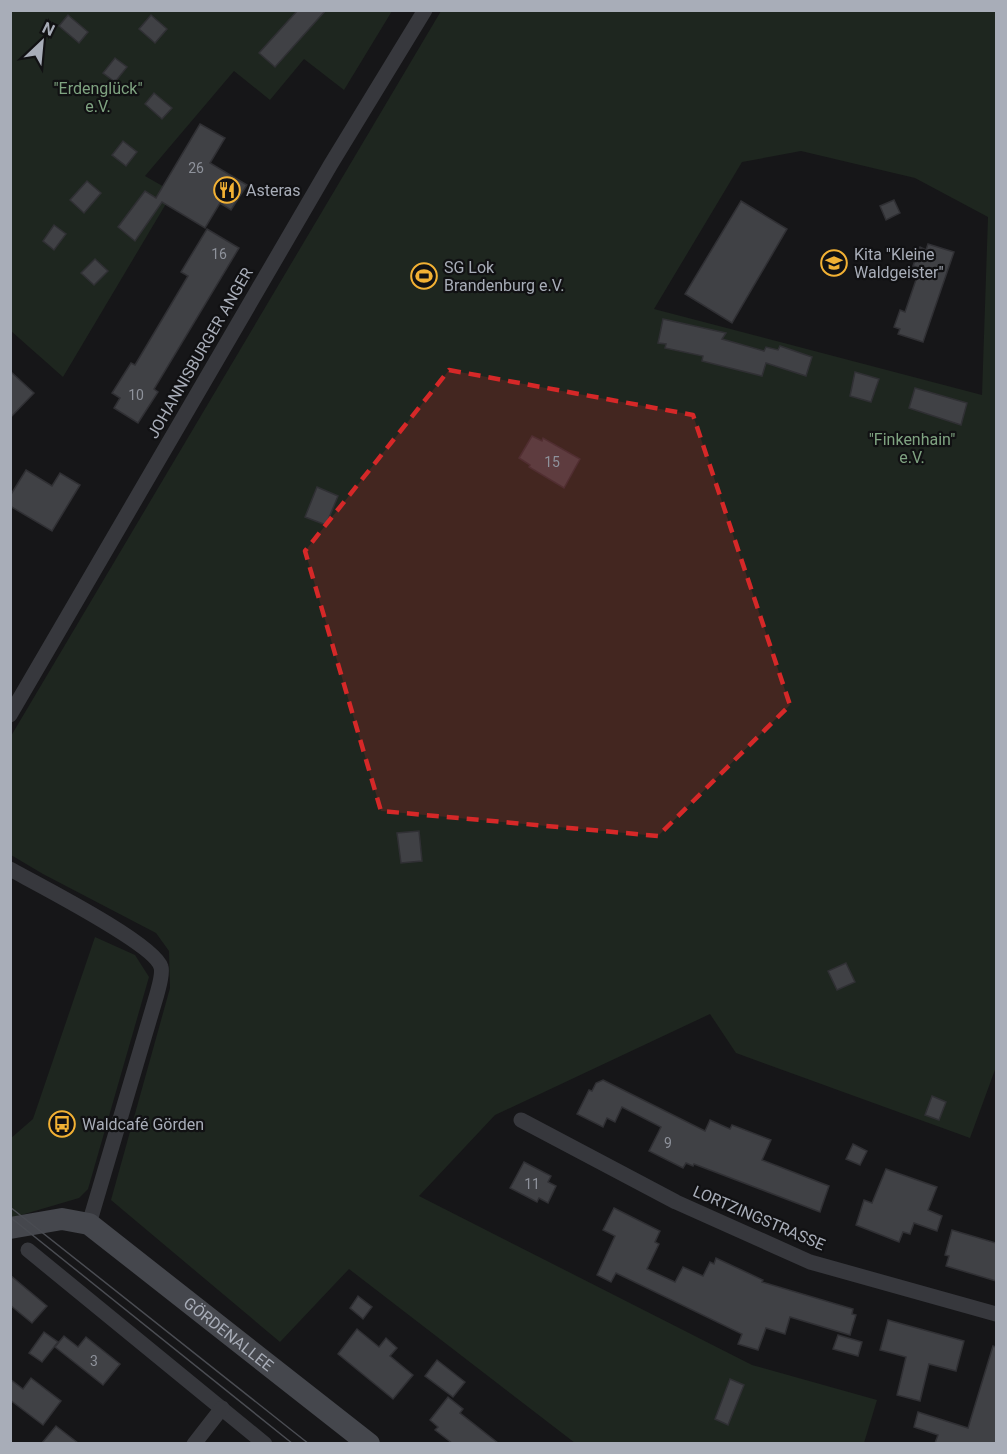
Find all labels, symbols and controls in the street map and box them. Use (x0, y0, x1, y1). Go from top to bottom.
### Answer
north arrow (12, 12, 72, 72)
text: N (39, 18, 58, 40)
park label: "Erdenglück" e.V. (53, 79, 143, 116)
house number: 26 (188, 160, 204, 176)
restaurant icon: Asteras (212, 175, 242, 205)
place label: Asteras (246, 181, 300, 200)
place label: Kita "Kleine Waldgeister" (854, 245, 944, 282)
house number: 16 (211, 246, 227, 262)
school or university icon: Kita "Kleine Waldgeister" (819, 248, 849, 278)
place label: SG Lok Brandenburg e.V. (444, 258, 564, 295)
sports icon: SG Lok Brandenburg e.V. (409, 261, 439, 291)
street label: JOHANNISBURGER ANGER (143, 264, 257, 442)
house number: 10 (128, 387, 144, 403)
park label: "Finkenhain" e.V. (869, 430, 955, 467)
house number: 15 (544, 454, 560, 470)
bus stop icon: Waldcafé Görden (47, 1109, 77, 1139)
place label: Waldcafé Görden (82, 1115, 204, 1134)
house number: 9 (664, 1135, 672, 1151)
house number: 11 (524, 1176, 540, 1192)
street label: LORTZINGSTRASSE (690, 1182, 828, 1254)
street label: GÖRDENALLEE (180, 1293, 277, 1375)
house number: 3 (90, 1353, 98, 1369)

